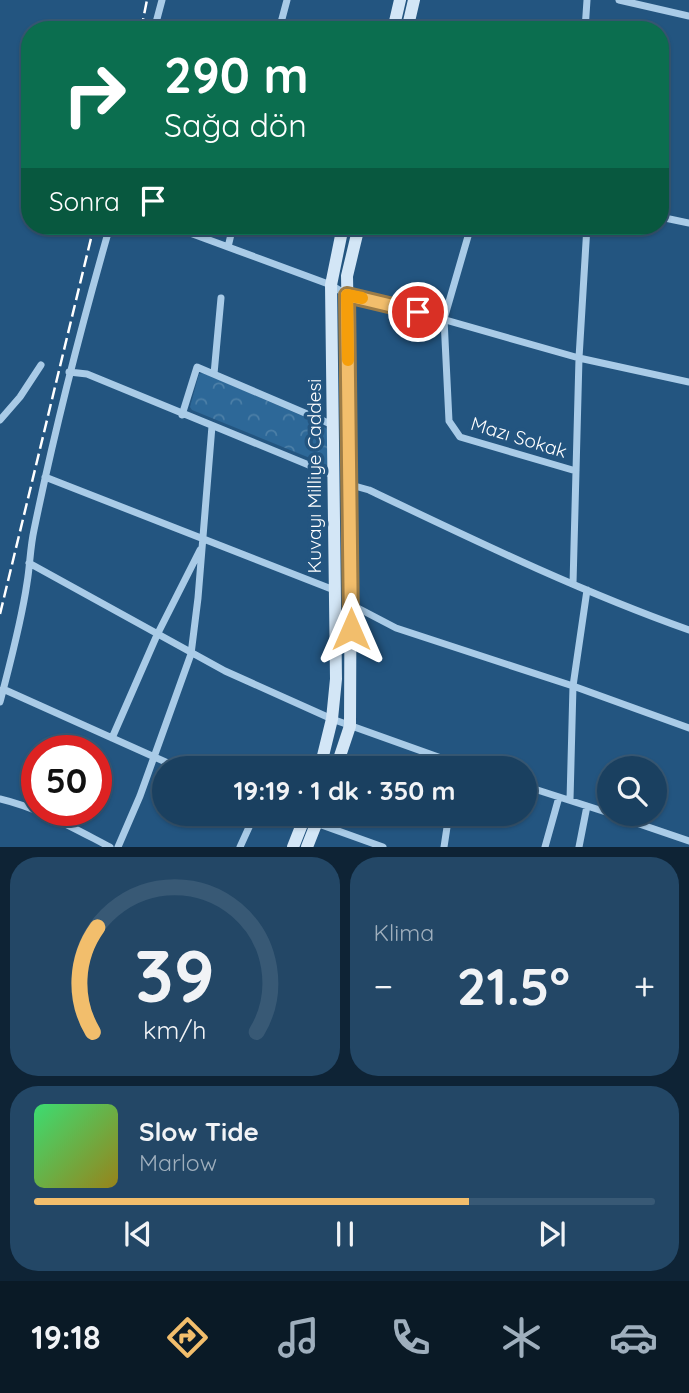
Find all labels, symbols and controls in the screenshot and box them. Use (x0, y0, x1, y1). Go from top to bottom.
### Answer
text: 290 m (164, 44, 309, 105)
icon: right (49, 49, 140, 140)
text: Sağa dön (164, 105, 307, 145)
icon: arrive (134, 182, 172, 220)
text: Sonra (49, 185, 120, 218)
pin (388, 282, 448, 342)
icon: arrive (399, 293, 437, 331)
street label: Kuvayı Milliye Caddesi (302, 379, 326, 573)
street label: Mazı Sokak (468, 411, 570, 463)
position arrow (314, 592, 388, 666)
speed limit sign: 50 (21, 735, 112, 826)
map controls (597, 756, 667, 826)
button: search (597, 756, 667, 826)
text: 19:19 · 1 dk · 350 m (233, 774, 456, 807)
text: Klima (374, 918, 434, 947)
text: 39 (135, 930, 215, 1021)
text: 21.5° (457, 953, 570, 1018)
text: − (374, 962, 393, 1010)
text: + (634, 962, 655, 1010)
text: km/h (143, 1014, 206, 1045)
text: Slow Tide (139, 1115, 259, 1148)
text: Marlow (139, 1148, 217, 1177)
icon: previous (119, 1215, 157, 1253)
icon: pause (326, 1215, 364, 1253)
icon: next (533, 1215, 571, 1253)
icon: directions (163, 1313, 212, 1362)
icon: music (274, 1313, 323, 1362)
icon: phone (386, 1313, 435, 1362)
icon: climate (497, 1313, 546, 1362)
icon: car (609, 1313, 658, 1362)
text: 19:18 (31, 1317, 101, 1357)

